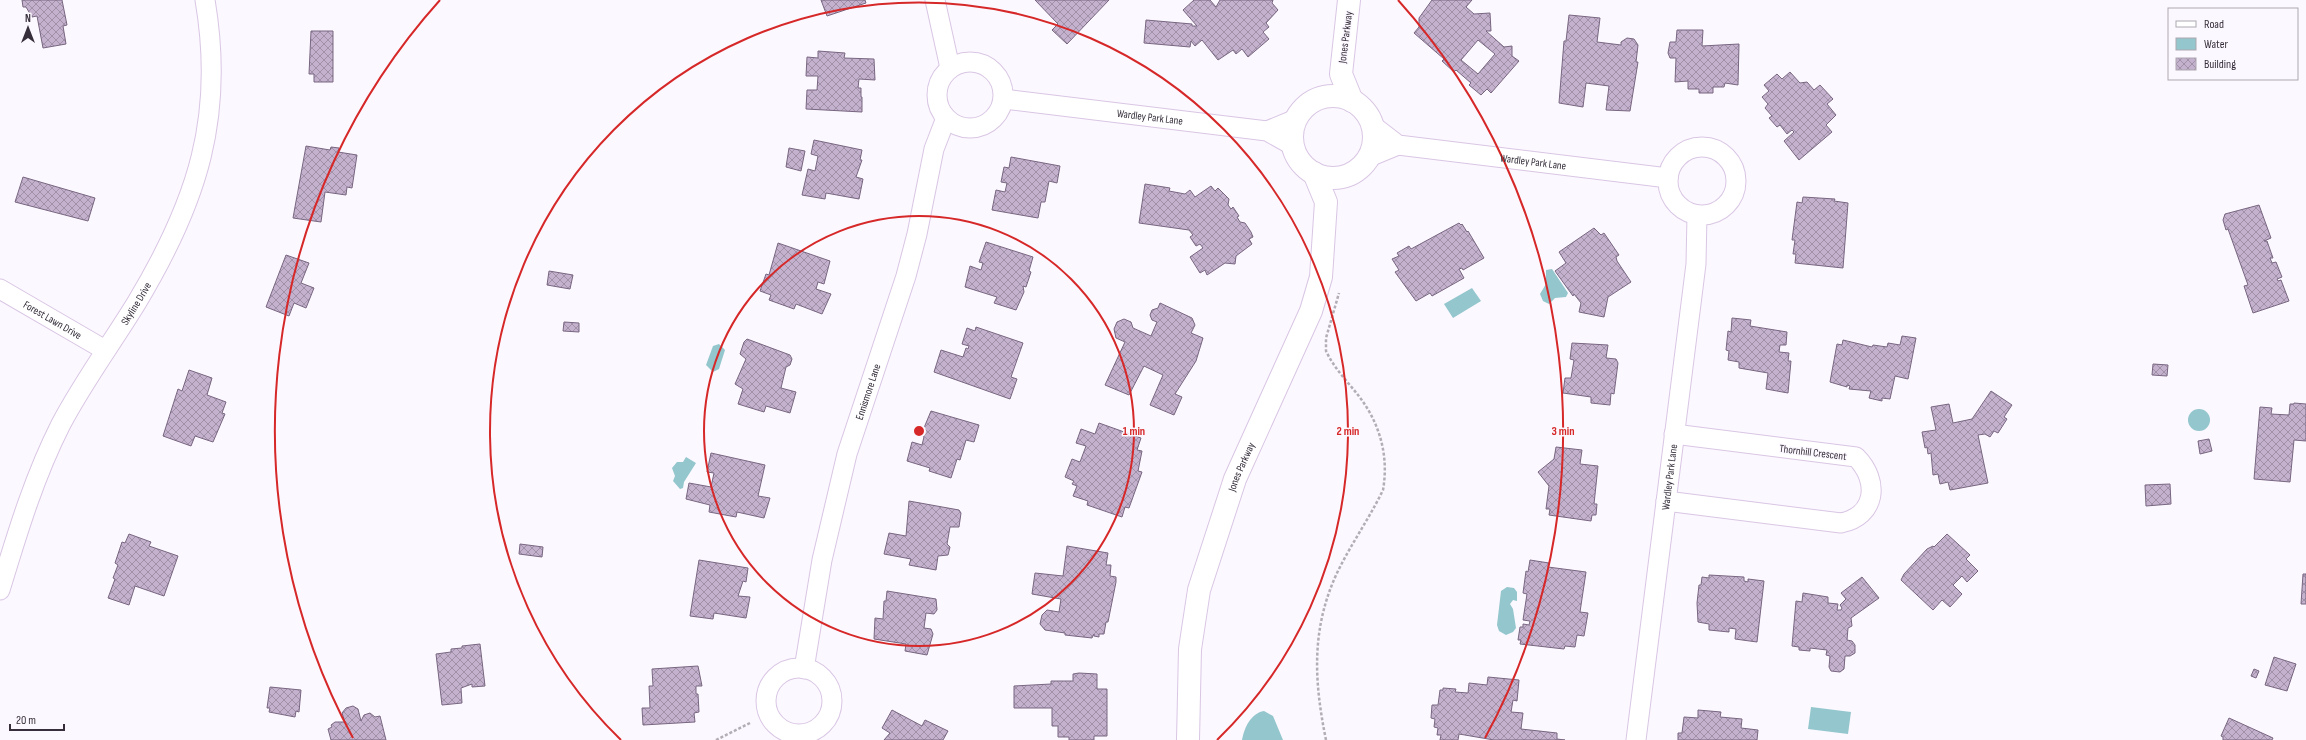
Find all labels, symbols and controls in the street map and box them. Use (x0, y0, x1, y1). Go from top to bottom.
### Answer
north arrow (8, 8, 48, 48)
legend (2168, 8, 2298, 80)
street label: Jones Parkway (1336, 10, 1355, 65)
text: N (25, 12, 31, 25)
text: Road (2204, 17, 2224, 32)
text: Water (2204, 37, 2228, 52)
text: Building (2204, 57, 2236, 72)
street label: Wardley Park Lane (1116, 107, 1184, 128)
street label: Wardley Park Lane (1499, 152, 1567, 173)
street label: Skyline Drive (118, 280, 154, 328)
street label: Forest Lawn Drive (21, 298, 84, 342)
street label: Ennismore Lane (853, 362, 883, 422)
centre of rings (912, 424, 926, 438)
text: 1 min (1123, 424, 1145, 439)
text: 2 min (1337, 424, 1359, 439)
text: 3 min (1552, 424, 1574, 439)
street label: Jones Parkway (1225, 440, 1258, 494)
street label: Thornhill Crescent (1779, 442, 1848, 463)
street label: Wardley Park Lane (1659, 443, 1680, 511)
scale bar (10, 706, 64, 732)
text: 20 m (16, 713, 36, 728)

